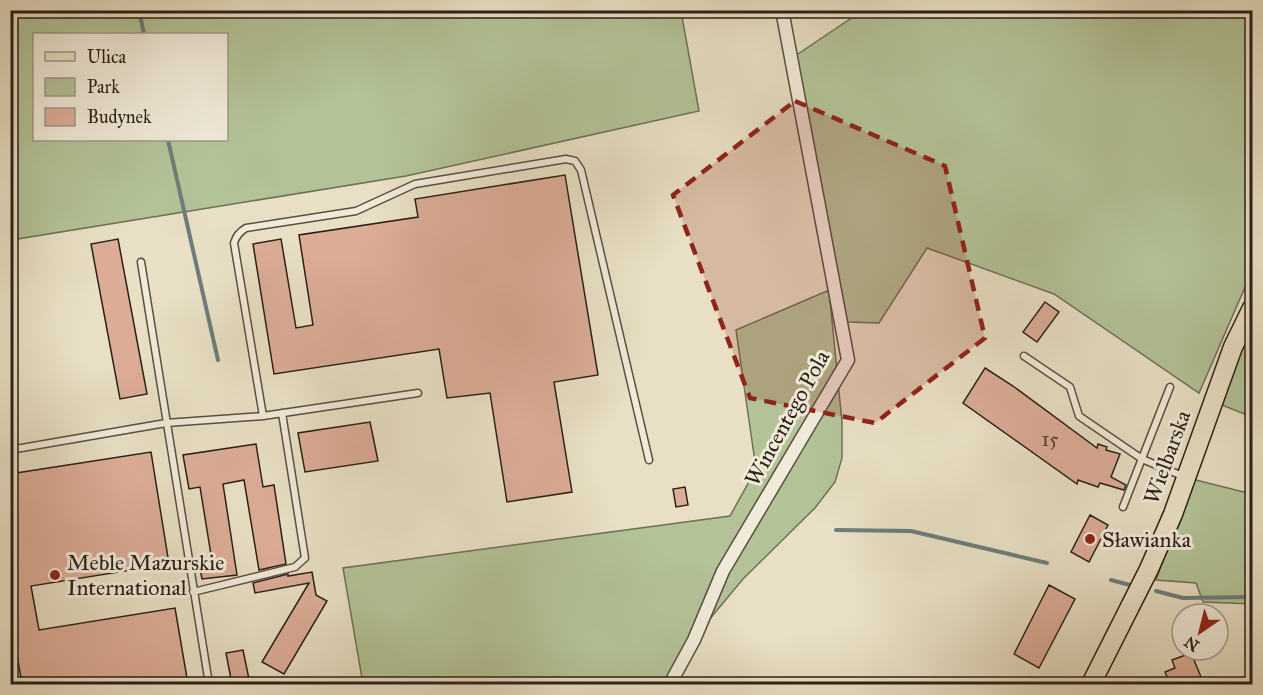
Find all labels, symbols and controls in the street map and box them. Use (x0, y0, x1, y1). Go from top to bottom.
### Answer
legend (33, 33, 228, 141)
text: Ulica (87, 46, 127, 68)
text: Park (87, 76, 120, 98)
text: Budynek (87, 106, 152, 128)
street label: Wincentego Pola (739, 345, 836, 490)
street label: Wielbarska (1138, 406, 1197, 507)
house number: 15 (1041, 427, 1059, 451)
place label: Sławianka (1102, 526, 1192, 553)
marker: Sławianka (1083, 532, 1097, 546)
place label: Meble Mazurskie International (67, 549, 224, 601)
marker: Meble Mazurskie International (48, 568, 62, 582)
north arrow (1170, 602, 1230, 662)
text: N (1180, 632, 1203, 656)

